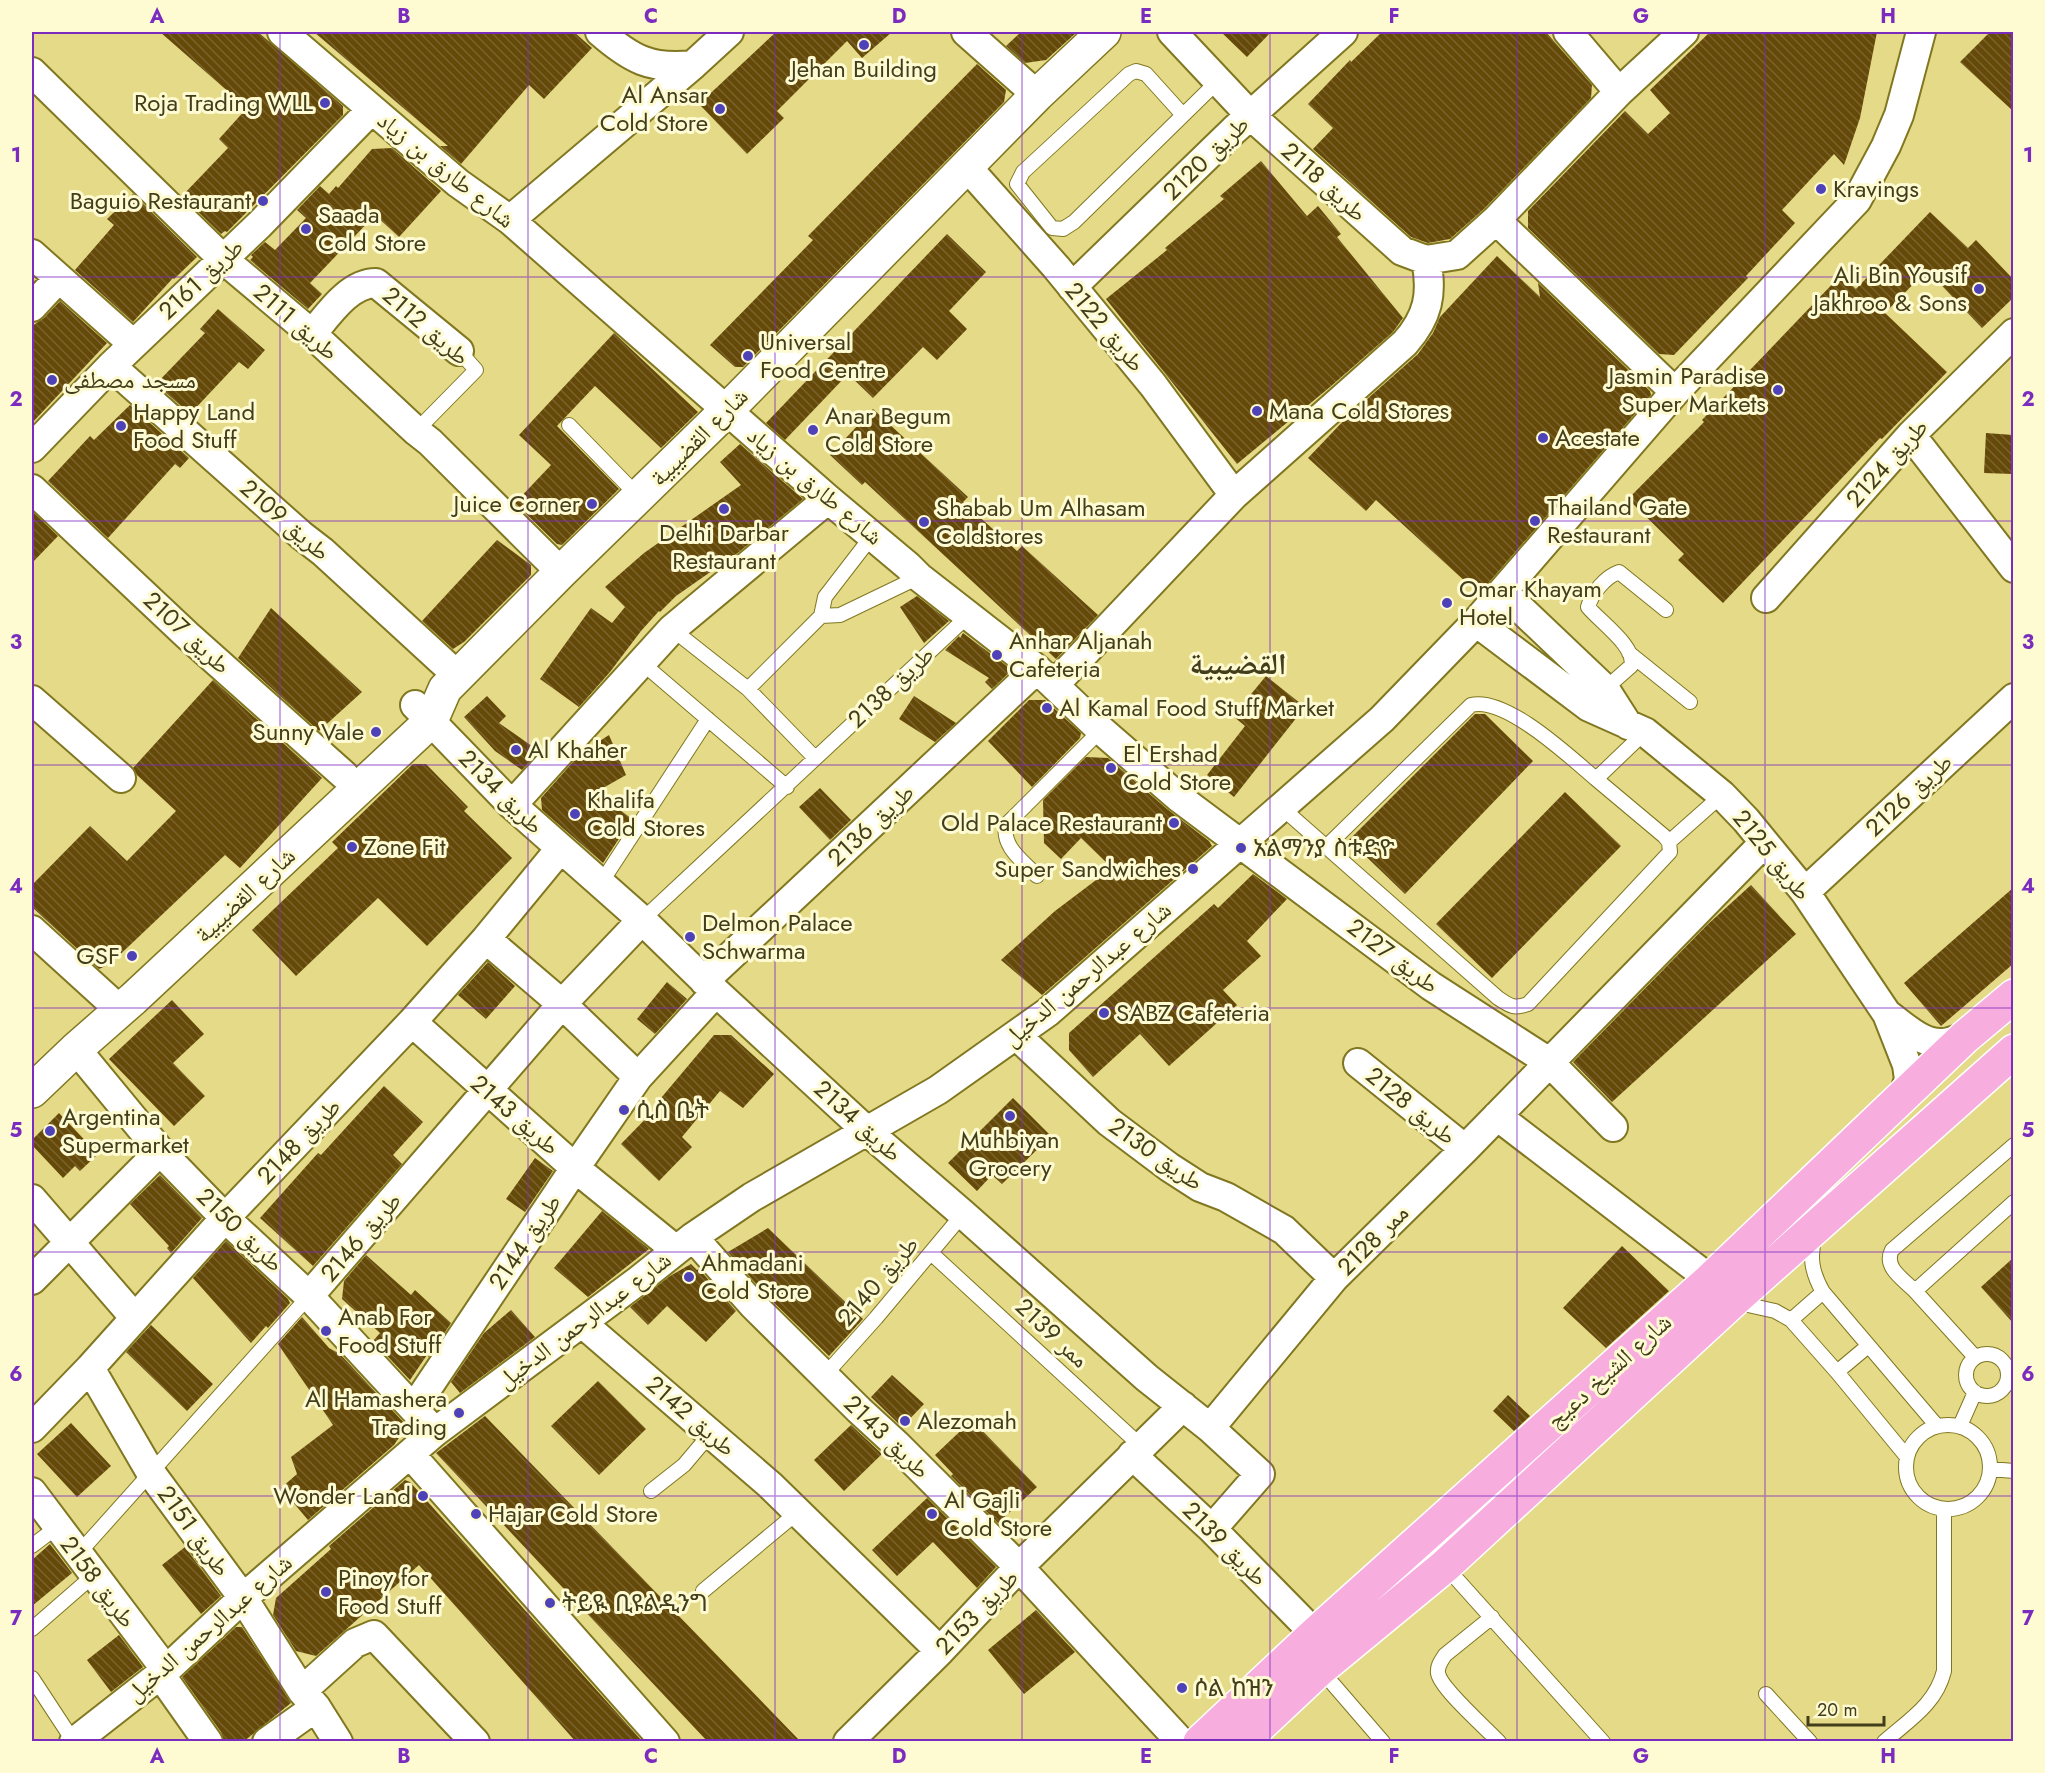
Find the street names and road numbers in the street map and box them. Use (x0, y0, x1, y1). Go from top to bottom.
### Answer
street label: شارع طارق بن زياد (370, 103, 523, 236)
street label: طريق 2120 (1154, 107, 1257, 208)
street label: طريق 2118 (1274, 134, 1375, 230)
street label: طريق 2161 (150, 230, 251, 327)
street label: طريق 2122 (1057, 274, 1154, 379)
street label: طريق 2111 (246, 275, 346, 368)
street label: طريق 2112 (375, 278, 478, 373)
street label: شارع القضيبية (641, 379, 756, 494)
street label: طريق 2124 (1837, 411, 1936, 515)
street label: شارع طارق بن زياد (740, 418, 891, 553)
street label: طريق 2109 (233, 471, 338, 569)
street label: طريق 2107 (136, 583, 239, 682)
street label: طريق 2138 (840, 637, 942, 736)
street label: طريق 2134 (451, 741, 552, 842)
street label: طريق 2126 (1857, 745, 1960, 844)
street label: طريق 2136 (819, 775, 922, 874)
street label: طريق 2125 (1725, 802, 1820, 908)
street label: شارع القضيبية (186, 839, 303, 951)
street label: شارع عبدالرحمن الدخيل (995, 893, 1179, 1055)
street label: طريق 2127 (1340, 909, 1447, 1002)
street label: طريق 2128 (1358, 1058, 1464, 1153)
street label: طريق 2143 (463, 1066, 568, 1163)
street label: طريق 2134 (807, 1072, 910, 1170)
street label: طريق 2148 (249, 1090, 349, 1192)
street label: طريق 2130 (1102, 1108, 1211, 1199)
street label: طريق 2150 (189, 1179, 292, 1280)
street label: طريق 2146 (312, 1184, 409, 1289)
street label: طريق 2144 (480, 1187, 570, 1297)
street label: ممر 2128 (1329, 1196, 1416, 1283)
street label: طريق 2140 (829, 1228, 927, 1333)
street label: شارع عبدالرحمن الدخيل (489, 1242, 678, 1397)
street label: ممر 2139 (1008, 1289, 1097, 1376)
street label: شارع الشيخ دعيج (1538, 1305, 1679, 1437)
street label: طريق 2142 (639, 1367, 744, 1464)
street label: طريق 2143 (836, 1387, 938, 1487)
street label: طريق 2151 (149, 1478, 239, 1584)
street label: طريق 2139 (1175, 1493, 1276, 1594)
street label: طريق 2158 (52, 1528, 145, 1635)
street label: شارع عبدالرحمن الدخيل (118, 1545, 300, 1710)
street label: طريق 2153 (927, 1561, 1027, 1662)

